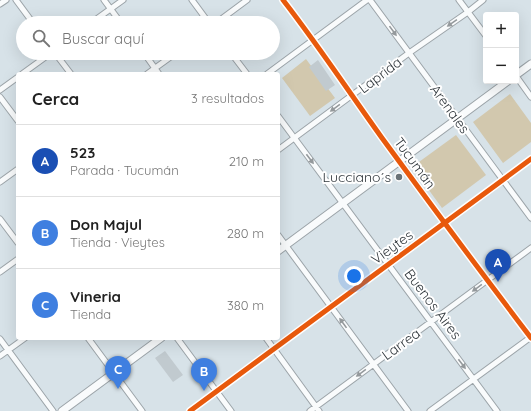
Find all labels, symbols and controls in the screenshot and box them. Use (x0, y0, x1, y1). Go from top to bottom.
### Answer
map controls (483, 12, 519, 84)
button: + (483, 12, 519, 48)
search box (16, 16, 280, 60)
one-way arrow (446, 19, 457, 27)
one-way arrow (389, 26, 397, 37)
icon: search (30, 27, 52, 49)
text: Buscar aquí (62, 29, 144, 48)
button: − (483, 48, 519, 84)
street label: Laprida (355, 53, 405, 97)
street label: Arenales (426, 81, 474, 137)
text: Cerca (32, 88, 79, 109)
text: 3 resultados (191, 90, 264, 106)
one-way arrow (330, 104, 341, 112)
street label: Tucumán (390, 134, 440, 192)
text: 523 (70, 143, 95, 162)
text: A (41, 153, 49, 169)
text: 210 m (229, 153, 264, 169)
one-way arrow (305, 153, 314, 164)
text: Parada · Tucumán (70, 162, 179, 178)
place label: Lucciano´s (323, 168, 391, 186)
marker: Lucciano´s (394, 172, 404, 182)
text: Don Majul (70, 215, 142, 234)
text: B (41, 225, 49, 241)
text: 280 m (227, 225, 264, 241)
street label: Vieytes (368, 226, 416, 268)
text: Tienda · Vieytes (70, 234, 165, 250)
pin: A (485, 249, 511, 282)
street label: Buenos Aires (401, 265, 465, 343)
your location (344, 266, 364, 286)
one-way arrow (472, 283, 482, 291)
text: Vineria (70, 287, 121, 306)
text: C (41, 297, 49, 313)
text: 380 m (227, 297, 264, 313)
text: Tienda (70, 306, 111, 322)
one-way arrow (339, 318, 347, 329)
street label: Larrea (378, 324, 424, 364)
pin: C (105, 356, 131, 389)
pin: B (191, 358, 217, 391)
one-way arrow (458, 359, 467, 370)
one-way arrow (356, 369, 367, 377)

